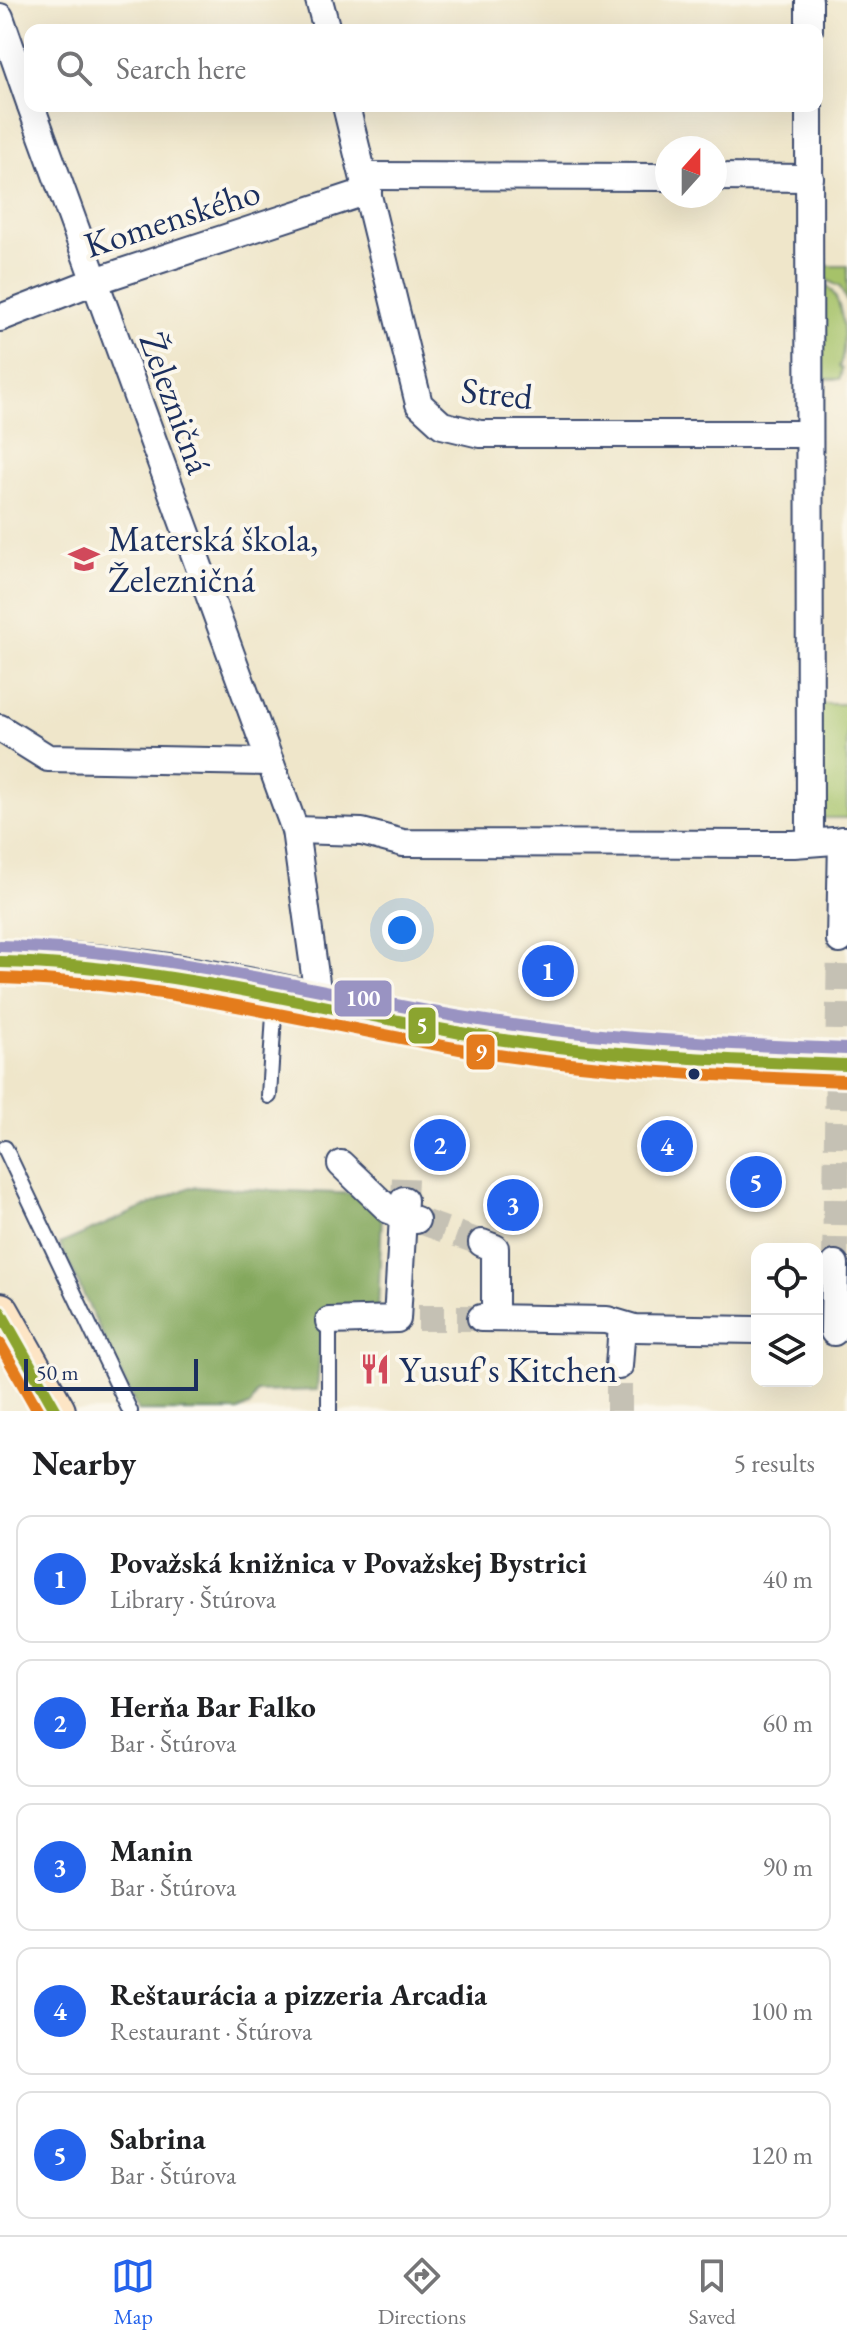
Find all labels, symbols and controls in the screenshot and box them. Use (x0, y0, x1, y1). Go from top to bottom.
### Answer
search box (24, 24, 823, 112)
icon: search (52, 46, 96, 90)
text: Search here (116, 49, 246, 88)
north arrow (655, 136, 727, 208)
street label: Komenského (78, 167, 266, 269)
street label: Železničná (129, 326, 223, 481)
street label: Stred (459, 366, 536, 420)
place label: Materská škola, Železničná (108, 515, 319, 603)
school or university icon: Materská škola, Železničná (67, 542, 101, 576)
your location (382, 910, 422, 950)
pin: 1 (522, 941, 574, 1001)
line badge: 100 (333, 979, 393, 1018)
text: 100 (346, 984, 381, 1013)
line badge: 5 (407, 1006, 437, 1045)
text: 5 (416, 1011, 428, 1040)
line badge: 9 (465, 1033, 496, 1071)
text: 9 (475, 1038, 487, 1067)
unlabelled marker (686, 1066, 702, 1082)
pin: 2 (414, 1115, 466, 1175)
pin: 4 (641, 1116, 693, 1176)
pin: 5 (730, 1152, 782, 1212)
pin: 3 (487, 1175, 539, 1235)
map controls (751, 1243, 823, 1387)
button: locate (751, 1243, 823, 1315)
button: layers (751, 1315, 823, 1387)
place label: Yusuf's Kitchen (399, 1346, 618, 1393)
restaurant icon: Yusuf's Kitchen (358, 1352, 392, 1386)
scale bar (24, 1355, 198, 1391)
text: 50 m (36, 1358, 79, 1387)
text: Nearby (32, 1441, 136, 1485)
text: 5 results (734, 1446, 815, 1480)
text: Považská knižnica v Považskej Bystrici (110, 1543, 587, 1582)
text: 1 (53, 1562, 67, 1596)
text: 40 m (763, 1562, 813, 1596)
text: Library · Štúrova (110, 1582, 276, 1616)
text: Herňa Bar Falko (110, 1687, 316, 1726)
text: 2 (53, 1706, 67, 1740)
text: 60 m (763, 1706, 813, 1740)
text: Bar · Štúrova (110, 1726, 236, 1760)
text: Manin (110, 1831, 193, 1870)
text: 3 (53, 1850, 67, 1884)
text: 90 m (763, 1850, 813, 1884)
text: Bar · Štúrova (110, 1870, 236, 1904)
text: Reštaurácia a pizzeria Arcadia (110, 1975, 487, 2014)
text: 4 (53, 1994, 67, 2028)
text: 100 m (750, 1994, 813, 2028)
text: Restaurant · Štúrova (110, 2014, 312, 2048)
text: Sabrina (110, 2119, 206, 2158)
text: 5 (53, 2138, 67, 2172)
text: 120 m (750, 2138, 813, 2172)
text: Bar · Štúrova (110, 2158, 236, 2192)
tab: Map (111, 2254, 155, 2331)
tab: Directions (378, 2254, 466, 2331)
tab: Saved (689, 2254, 736, 2331)

